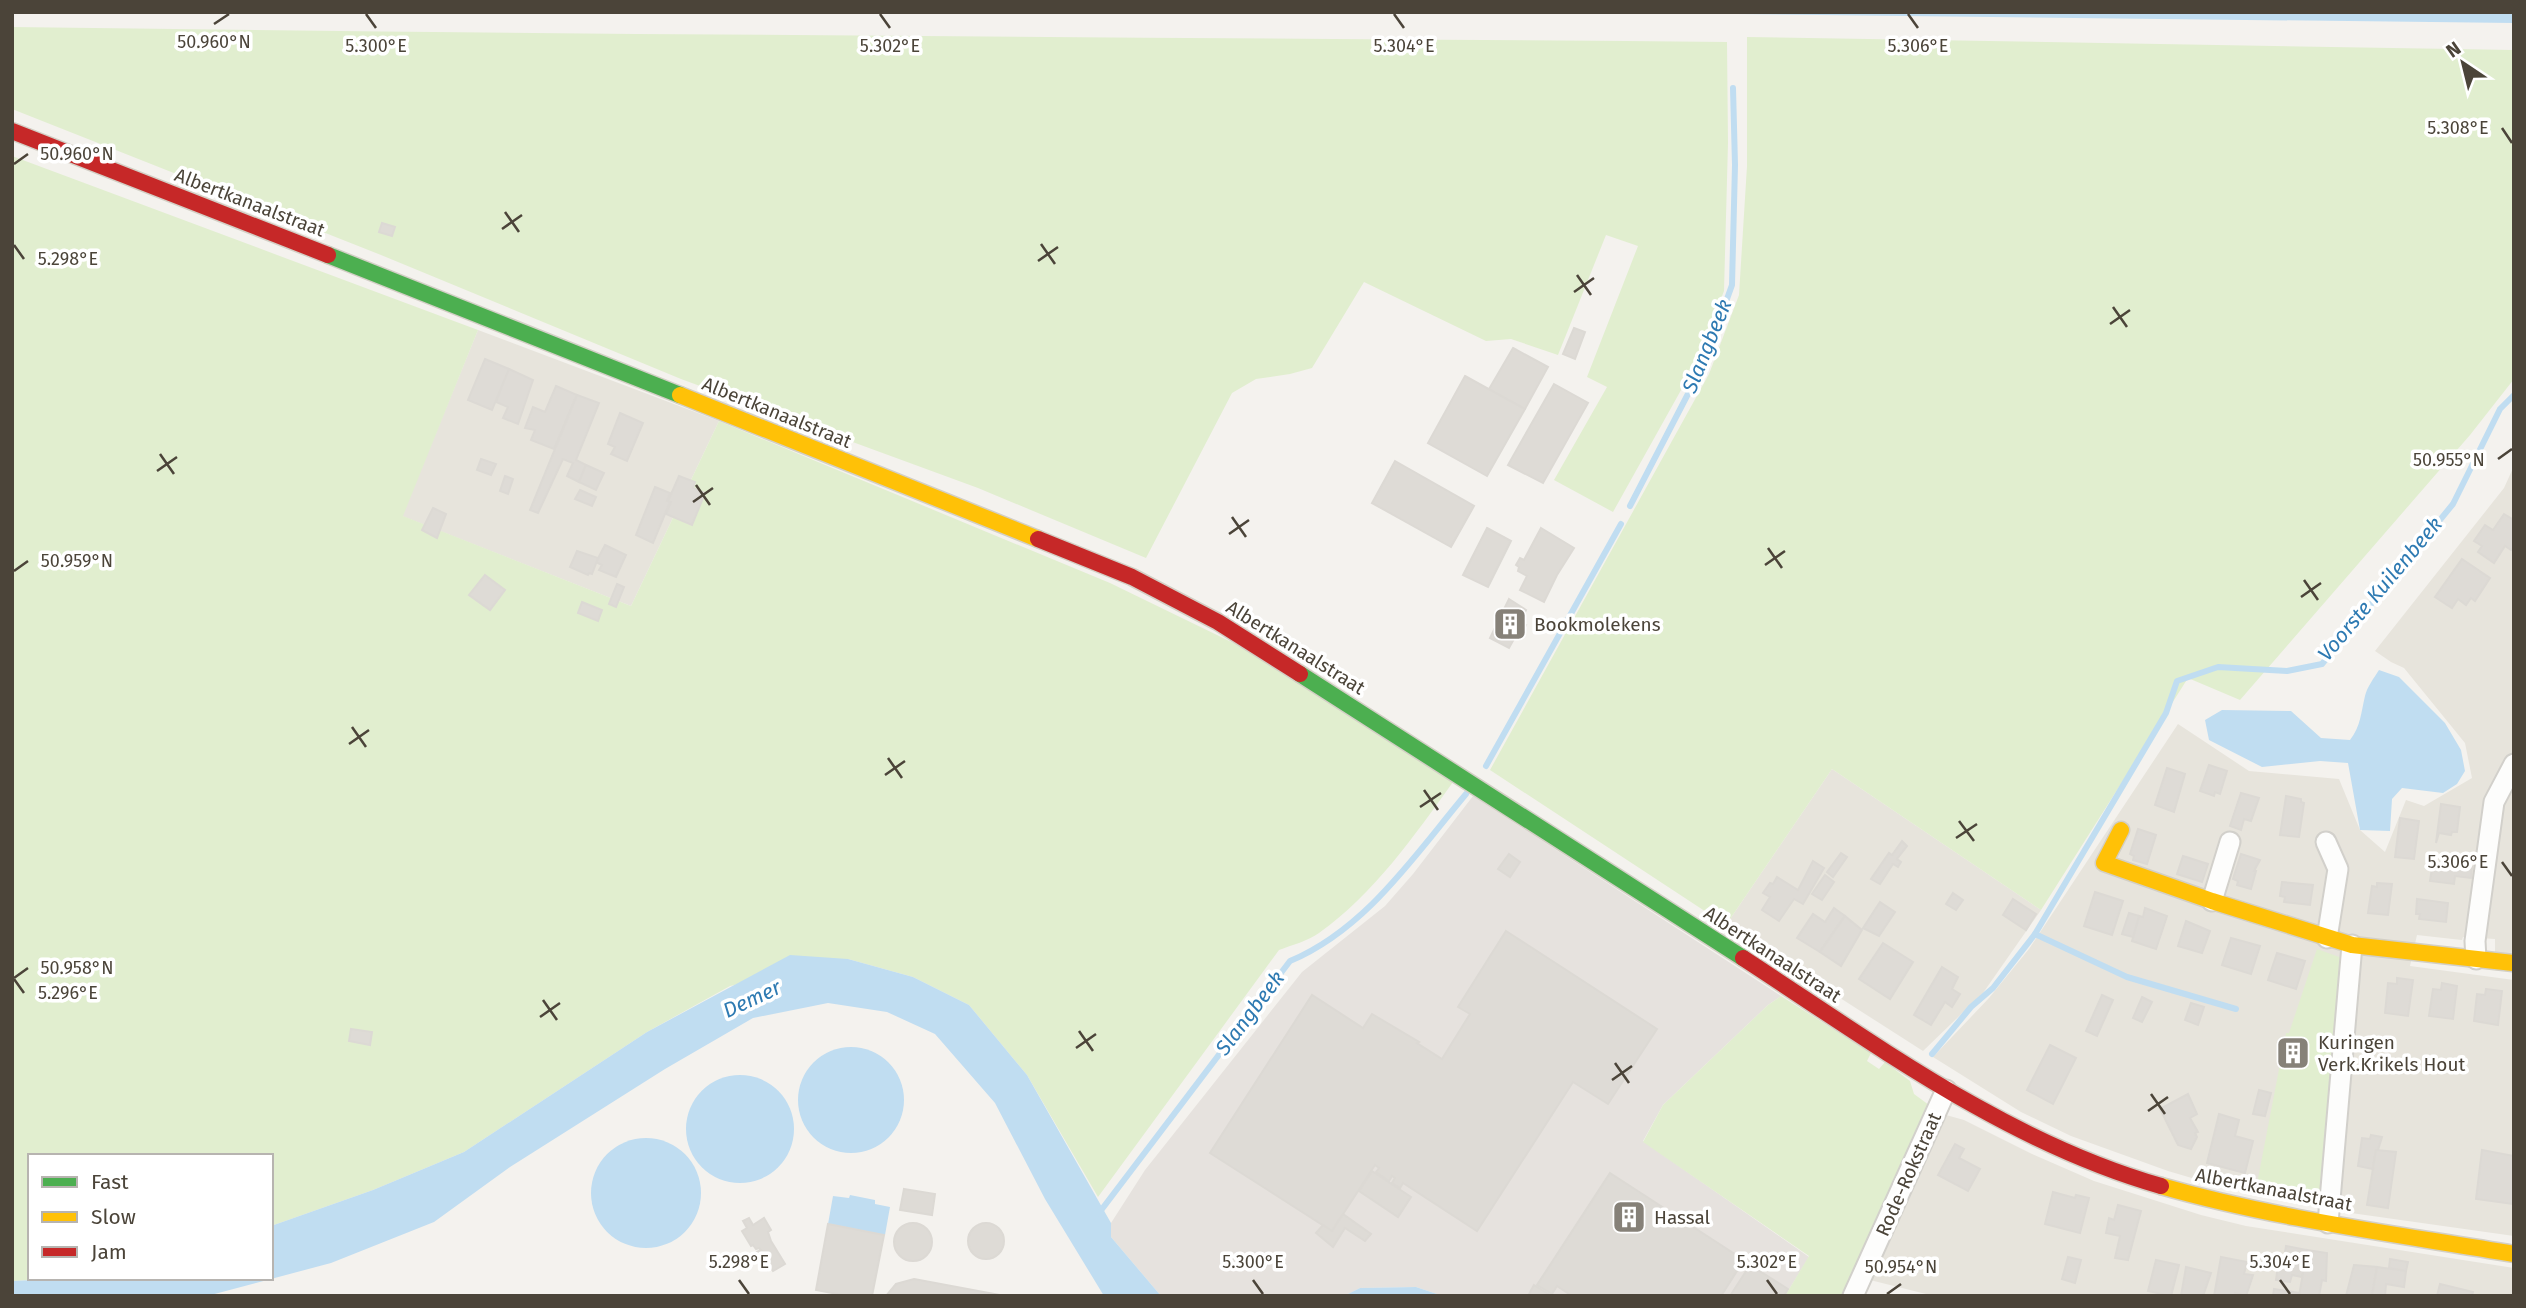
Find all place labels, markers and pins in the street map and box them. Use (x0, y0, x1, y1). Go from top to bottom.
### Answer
building icon: Bookmolekens (1491, 605, 1529, 643)
place label: Bookmolekens (1534, 613, 1661, 636)
place label: Kuringen Verk.Krikels Hout (2318, 1031, 2465, 1076)
building icon: Kuringen Verk.Krikels Hout (2274, 1034, 2312, 1072)
building icon: Hassal (1610, 1198, 1648, 1236)
place label: Hassal (1654, 1206, 1711, 1229)

